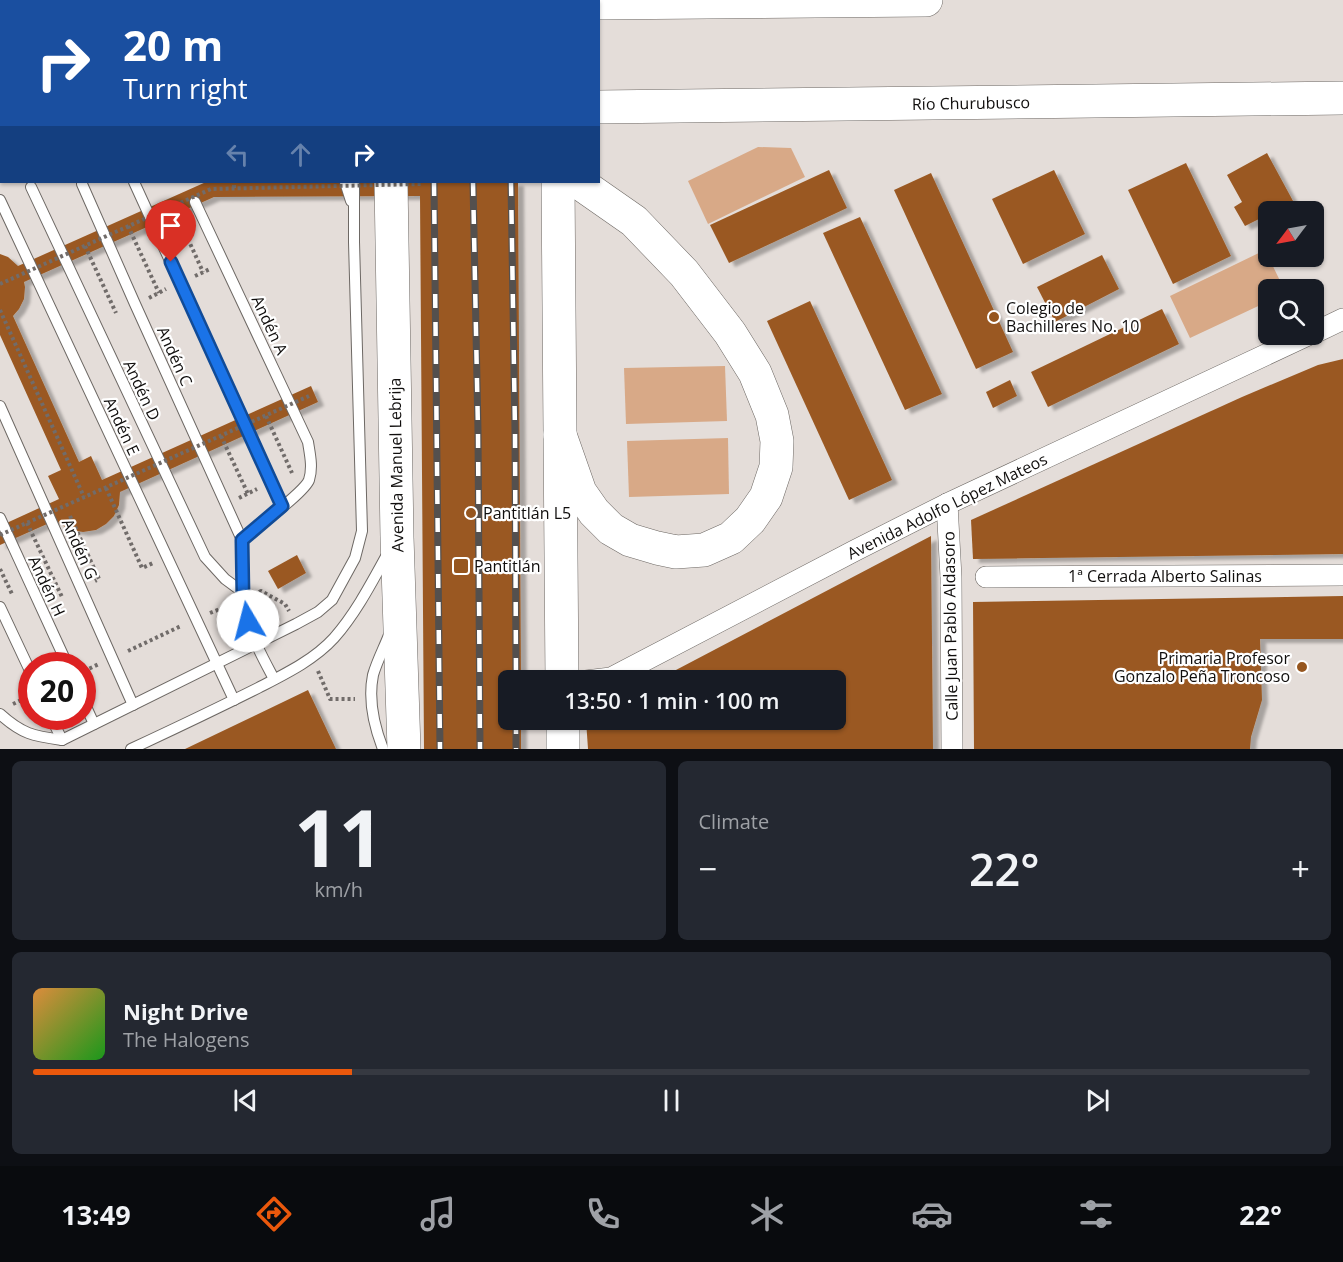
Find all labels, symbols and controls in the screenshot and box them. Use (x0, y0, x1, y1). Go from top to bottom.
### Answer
text: 20 m (123, 16, 223, 73)
icon: right (24, 24, 102, 102)
text: Turn right (123, 70, 248, 107)
street label: Río Churubusco (912, 91, 1030, 115)
icon: left (221, 138, 254, 171)
icon: ahead (284, 138, 317, 171)
icon: right (347, 138, 380, 171)
pin (145, 200, 196, 262)
north arrow (1258, 201, 1324, 267)
map controls (1258, 201, 1324, 345)
icon: arrive (154, 209, 187, 242)
button: search (1258, 279, 1324, 345)
street label: Andén A (247, 292, 294, 359)
place label: Colegio de Bachilleres No. 10 (1006, 297, 1139, 337)
marker: Colegio de Bachilleres No. 10 (987, 310, 1001, 324)
street label: Andén C (152, 323, 198, 389)
street label: Andén D (118, 356, 166, 424)
street label: Avenida Manuel Lebrija (383, 378, 409, 552)
street label: Andén E (99, 393, 145, 459)
street label: Avenida Adolfo López Mateos (843, 448, 1051, 564)
place label: Pantitlán L5 (483, 502, 571, 524)
marker: Pantitlán L5 (464, 506, 478, 520)
street label: Andén G (57, 515, 103, 583)
street label: Calle Juan Pablo Aldasoro (937, 531, 963, 721)
street label: Andén H (23, 552, 71, 620)
place label: Pantitlán (474, 555, 541, 577)
marker: Pantitlán (452, 557, 470, 575)
street label: 1ª Cerrada Alberto Salinas (1068, 565, 1262, 587)
position arrow (216, 589, 280, 653)
place label: Primaria Profesor Gonzalo Peña Troncoso (1114, 647, 1290, 687)
speed limit sign: 20 (18, 652, 96, 730)
marker: Primaria Profesor Gonzalo Peña Troncoso (1295, 660, 1309, 674)
text: 13:50 · 1 min · 100 m (564, 685, 780, 715)
text: 11 (294, 784, 383, 890)
text: Climate (699, 808, 769, 835)
text: 22° (969, 838, 1040, 899)
text: − (699, 846, 717, 891)
text: + (1291, 846, 1310, 891)
text: km/h (314, 876, 363, 903)
text: Night Drive (123, 996, 248, 1026)
text: The Halogens (123, 1026, 250, 1053)
icon: previous (229, 1084, 262, 1117)
icon: pause (655, 1084, 688, 1117)
icon: next (1081, 1084, 1114, 1117)
icon: directions (253, 1193, 295, 1235)
icon: music (417, 1193, 459, 1235)
icon: phone (582, 1193, 624, 1235)
icon: climate (746, 1193, 788, 1235)
icon: car (911, 1193, 953, 1235)
icon: filters (1075, 1193, 1117, 1235)
text: 13:49 (61, 1196, 131, 1233)
text: 22° (1239, 1196, 1282, 1233)

